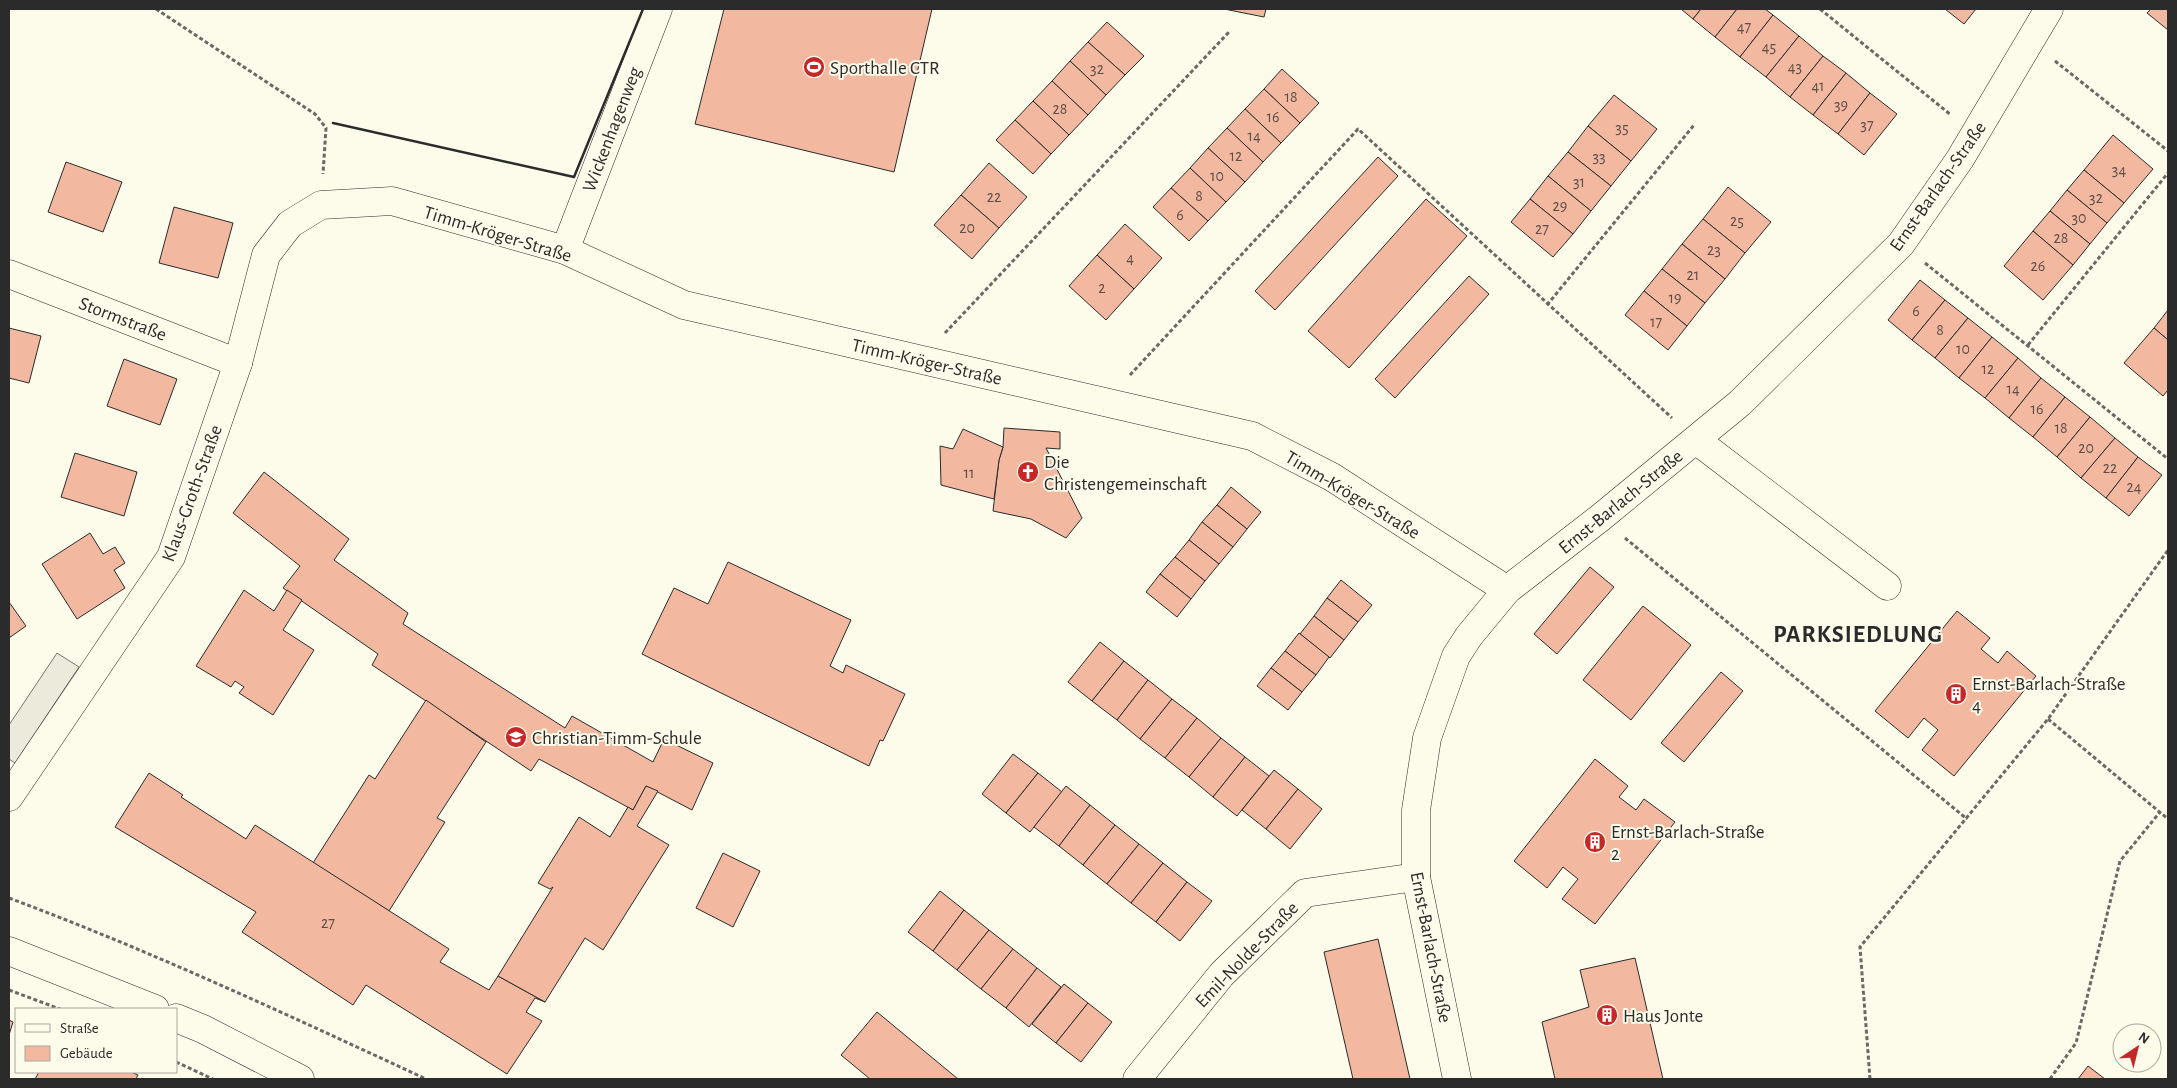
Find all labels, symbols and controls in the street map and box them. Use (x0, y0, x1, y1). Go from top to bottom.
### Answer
house number: 47 (1737, 19, 1752, 35)
house number: 45 (1762, 39, 1776, 55)
sports icon: Sporthalle CTR (802, 55, 826, 79)
place label: Sporthalle CTR (830, 59, 940, 78)
house number: 43 (1788, 59, 1802, 75)
house number: 32 (1090, 61, 1104, 77)
street label: Wickenhagenweg (580, 64, 645, 195)
house number: 41 (1811, 78, 1825, 94)
house number: 18 (1284, 89, 1298, 105)
house number: 39 (1834, 97, 1848, 113)
house number: 28 (1053, 101, 1067, 117)
house number: 16 (1266, 109, 1280, 125)
house number: 37 (1860, 117, 1874, 133)
street label: Ernst-Barlach-Straße (1886, 119, 1990, 255)
house number: 35 (1615, 120, 1629, 136)
house number: 14 (1247, 128, 1261, 144)
house number: 12 (1230, 148, 1242, 164)
house number: 33 (1592, 149, 1606, 165)
house number: 34 (2112, 162, 2126, 178)
house number: 10 (1210, 168, 1224, 184)
house number: 31 (1573, 174, 1585, 190)
house number: 8 (1195, 188, 1203, 204)
house number: 22 (987, 189, 1001, 205)
house number: 32 (2089, 190, 2103, 206)
house number: 29 (1553, 198, 1567, 214)
street label: Timm-Kröger-Straße (421, 203, 574, 266)
house number: 6 (1176, 207, 1184, 223)
house number: 30 (2071, 210, 2087, 226)
house number: 25 (1730, 213, 1744, 229)
house number: 20 (959, 220, 975, 236)
house number: 27 (1535, 221, 1549, 237)
house number: 28 (2054, 230, 2068, 246)
house number: 23 (1707, 242, 1721, 258)
house number: 4 (1126, 250, 1134, 266)
house number: 26 (2031, 258, 2045, 274)
house number: 21 (1687, 267, 1699, 283)
house number: 2 (1098, 280, 1106, 296)
house number: 19 (1668, 290, 1682, 306)
street label: Stormstraße (76, 294, 169, 345)
house number: 6 (1912, 303, 1920, 319)
house number: 17 (1650, 314, 1662, 330)
house number: 8 (1936, 322, 1944, 338)
street label: Timm-Kröger-Straße (850, 336, 1004, 389)
house number: 10 (1956, 341, 1970, 357)
house number: 12 (1982, 361, 1994, 377)
house number: 14 (2006, 381, 2020, 397)
house number: 16 (2030, 401, 2044, 417)
house number: 18 (2054, 420, 2068, 436)
street label: Klaus-Groth-Straße (159, 423, 226, 564)
house number: 20 (2078, 440, 2094, 456)
street label: Ernst-Barlach-Straße (1555, 446, 1687, 558)
street label: Timm-Kröger-Straße (1282, 448, 1423, 543)
place label: Die Christengemeinschaft (1044, 453, 1207, 494)
church icon: Die Christengemeinschaft (1016, 460, 1040, 484)
house number: 22 (2103, 460, 2117, 476)
house number: 11 (963, 465, 975, 481)
house number: 24 (2127, 479, 2142, 495)
district label: PARKSIEDLUNG (1773, 623, 1943, 647)
place label: Ernst-Barlach-Straße 4 (1972, 675, 2125, 716)
building icon: Ernst-Barlach-Straße 4 (1944, 682, 1968, 706)
school or university icon: Christian-Timm-Schule (504, 725, 528, 749)
place label: Christian-Timm-Schule (532, 729, 702, 748)
place label: Ernst-Barlach-Straße 2 (1611, 823, 1764, 864)
building icon: Ernst-Barlach-Straße 2 (1583, 830, 1607, 854)
street label: Ernst-Barlach-Straße (1407, 870, 1454, 1024)
street label: Emil-Nolde-Straße (1192, 899, 1302, 1012)
house number: 27 (321, 915, 335, 931)
building icon: Haus Jonte (1595, 1003, 1619, 1027)
place label: Haus Jonte (1623, 1007, 1703, 1026)
legend (15, 1008, 178, 1073)
text: Straße (60, 1021, 99, 1036)
north arrow (2112, 1023, 2162, 1073)
text: N (2136, 1030, 2152, 1047)
text: Gebäude (60, 1046, 113, 1061)

